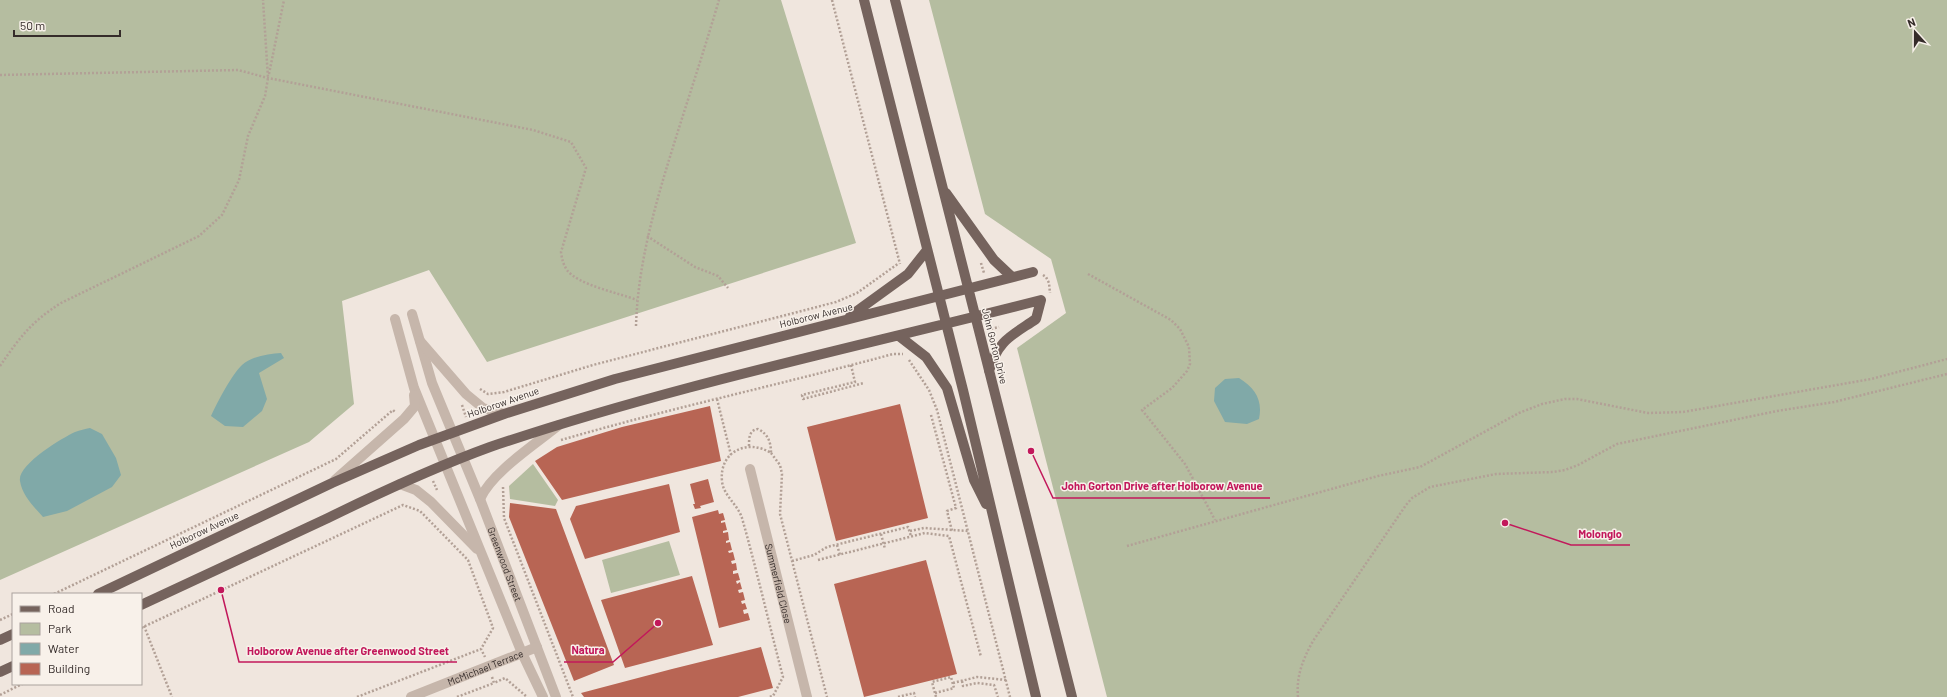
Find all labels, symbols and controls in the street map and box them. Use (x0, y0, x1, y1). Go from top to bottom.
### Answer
scale bar (14, 12, 120, 38)
north arrow (1895, 12, 1935, 52)
text: N (1905, 15, 1917, 30)
text: 50 m (20, 18, 45, 32)
street label: Holborow Avenue (778, 300, 854, 330)
street label: John Gorton Drive (980, 307, 1010, 385)
street label: Holborow Avenue (466, 384, 540, 420)
callout: John Gorton Drive after Holborow Avenue (1053, 475, 1270, 498)
text: John Gorton Drive after Holborow Avenue (1061, 479, 1263, 492)
street label: Holborow Avenue (167, 509, 241, 551)
callout: Molonglo (1571, 522, 1630, 545)
street label: Greenwood Street (485, 525, 525, 603)
text: Molonglo (1578, 527, 1622, 540)
street label: Summerfield Close (763, 542, 794, 625)
legend (12, 593, 142, 685)
text: Road (48, 601, 75, 615)
text: Park (48, 621, 72, 635)
callout: Holborow Avenue after Greenwood Street (239, 639, 457, 662)
callout: Natura (564, 639, 613, 662)
text: Water (48, 641, 80, 655)
text: Natura (571, 643, 605, 656)
text: Holborow Avenue after Greenwood Street (247, 644, 449, 657)
street label: McMichael Terrace (446, 647, 525, 688)
text: Building (48, 661, 90, 675)

